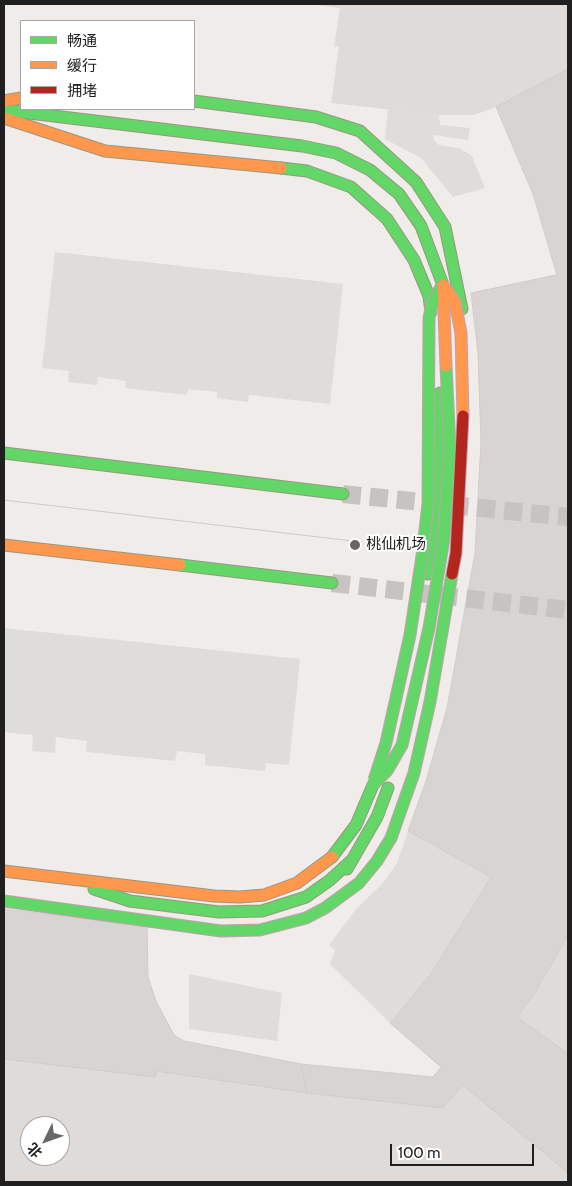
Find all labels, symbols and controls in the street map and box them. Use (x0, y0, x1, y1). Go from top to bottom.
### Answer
legend (20, 20, 195, 110)
text: 畅通 (67, 32, 97, 50)
text: 缓行 (67, 57, 97, 75)
text: 拥堵 (67, 82, 97, 100)
place label: 桃仙机场 (366, 536, 426, 554)
marker: 桃仙机场 (348, 538, 362, 552)
north arrow (20, 1116, 70, 1166)
scale bar (392, 1134, 536, 1166)
text: 北 (23, 1139, 46, 1162)
text: 100 m (398, 1144, 440, 1162)

